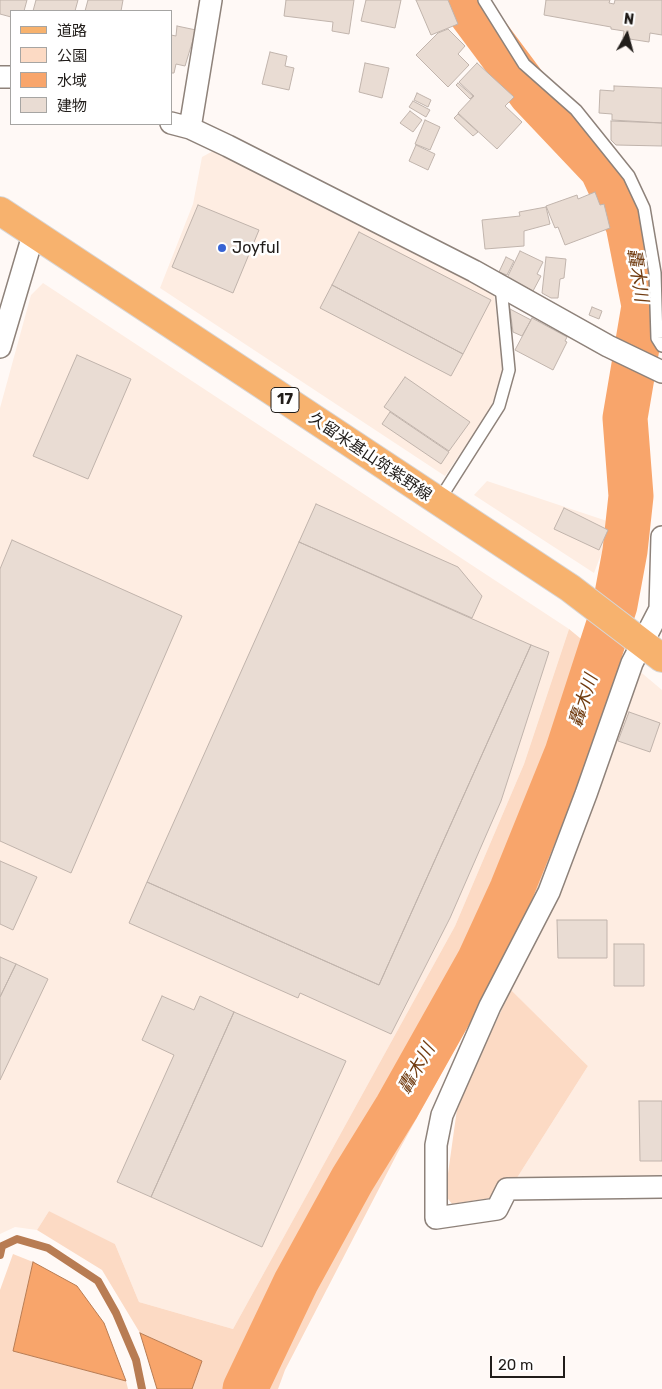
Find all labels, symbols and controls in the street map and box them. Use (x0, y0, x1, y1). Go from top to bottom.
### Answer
legend (10, 10, 172, 125)
north arrow (602, 10, 652, 60)
text: N (623, 11, 635, 29)
text: 道路 (57, 22, 87, 40)
text: 公園 (57, 47, 87, 65)
text: 水域 (57, 72, 87, 90)
text: 建物 (57, 97, 87, 115)
place label: Joyful (232, 238, 280, 258)
marker: Joyful (216, 242, 228, 254)
water label: 轟木川 (622, 247, 652, 303)
road number: 17 (271, 388, 299, 412)
street label: 久留米基山筑紫野線 (305, 409, 435, 505)
water label: 轟木川 (565, 672, 603, 730)
water label: 轟木川 (394, 1040, 440, 1098)
scale bar (492, 1346, 567, 1378)
text: 20 m (498, 1356, 533, 1374)

